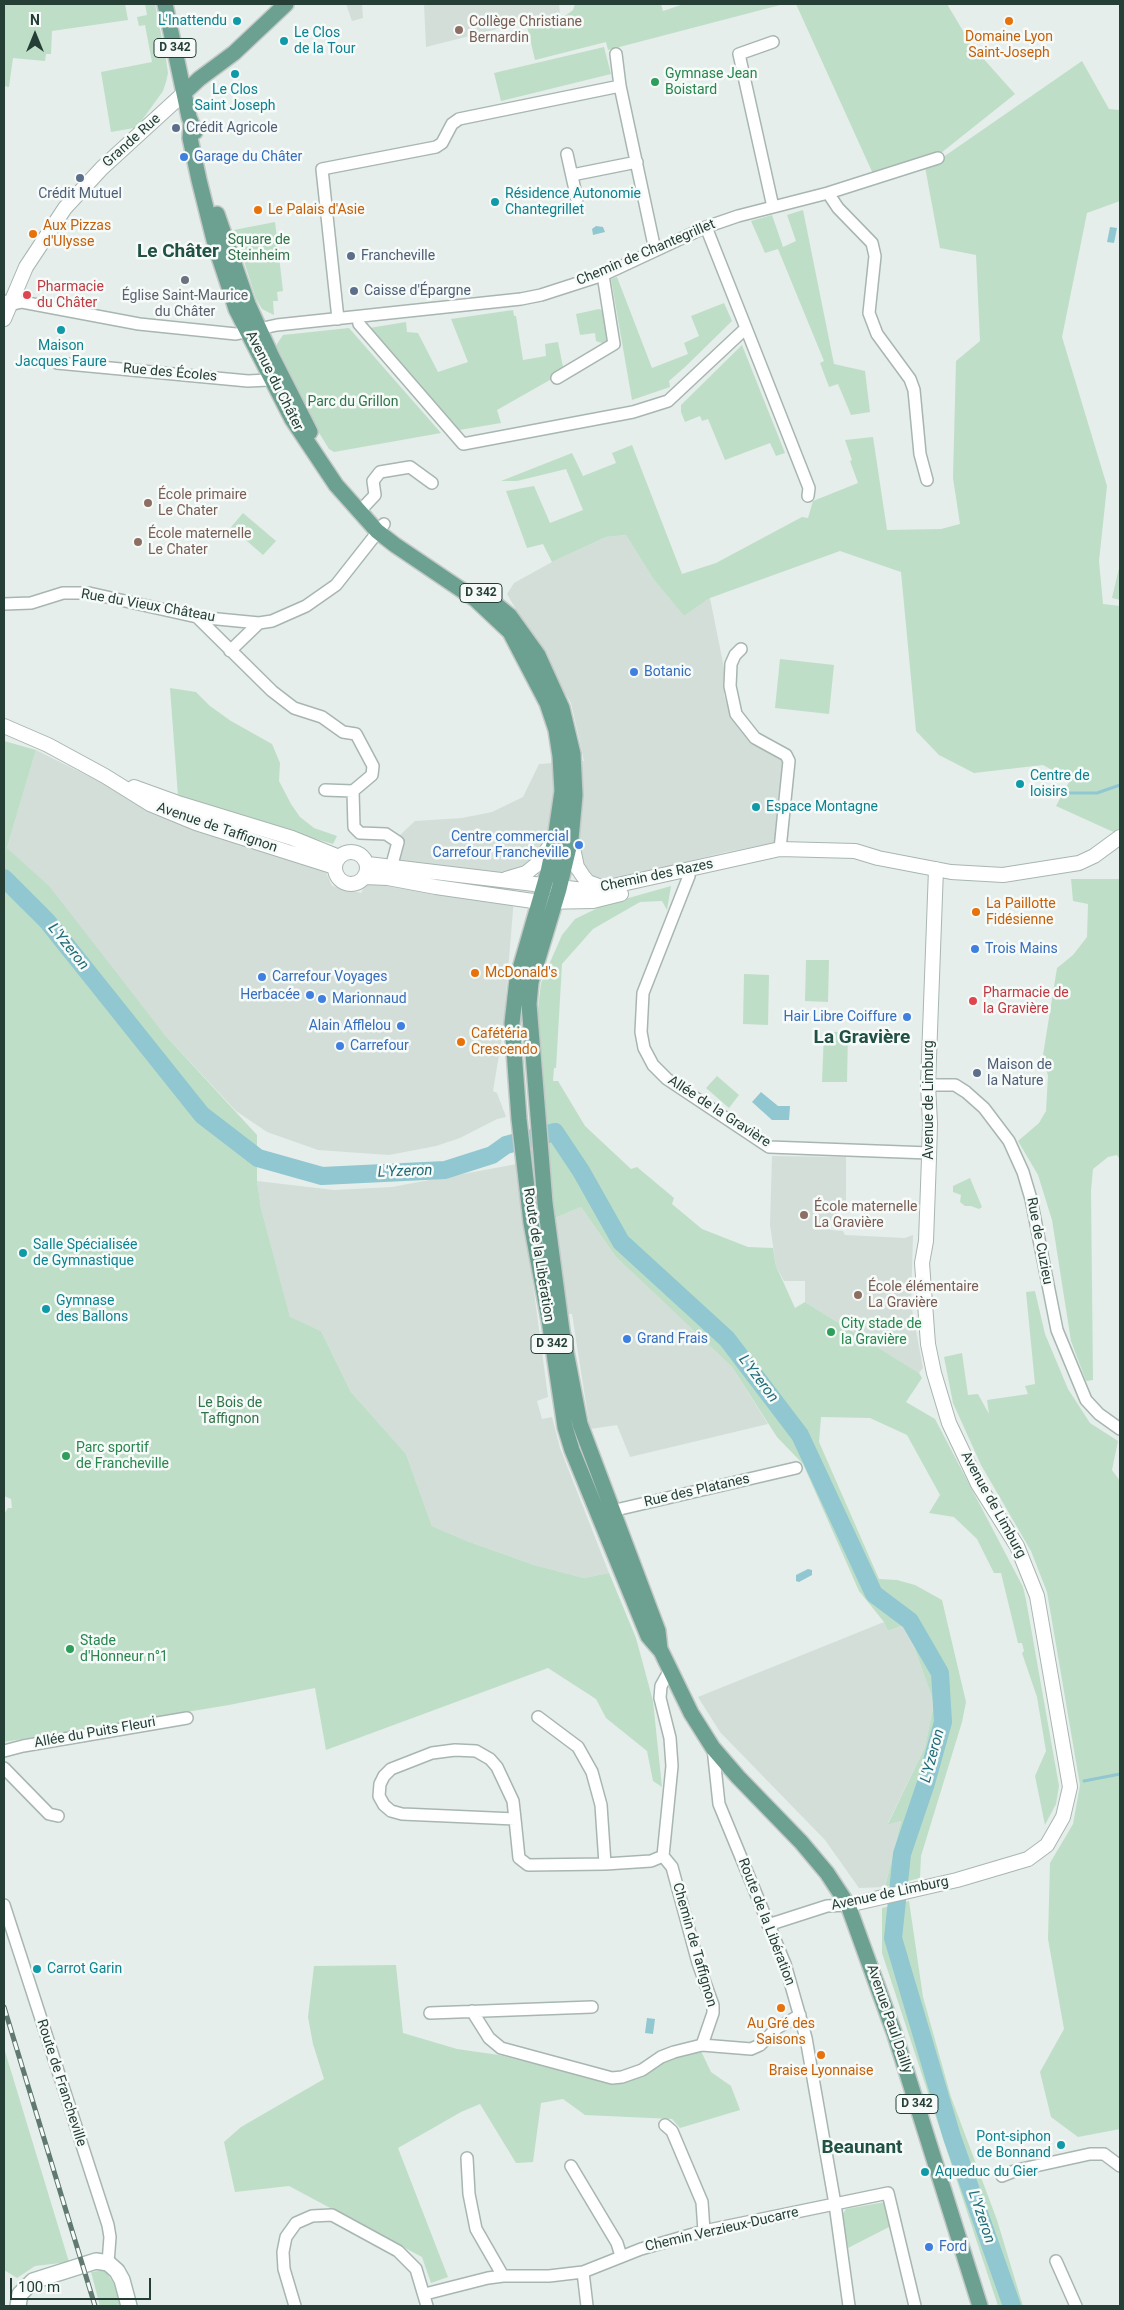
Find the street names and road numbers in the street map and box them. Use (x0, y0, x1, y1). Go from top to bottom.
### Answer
road number: D 342 (154, 38, 196, 58)
street label: Grande Rue (100, 111, 164, 171)
street label: Chemin de Chantegrillet (574, 216, 718, 290)
street label: Avenue du Châter (242, 328, 306, 434)
street label: Rue des Écoles (122, 361, 218, 385)
road number: D 342 (460, 584, 502, 602)
street label: Rue du Vieux Château (80, 586, 216, 626)
street label: Avenue de Taffignon (154, 799, 280, 857)
street label: Chemin des Razes (599, 856, 715, 896)
street label: Avenue de Limburg (921, 1040, 937, 1160)
street label: Allée de la Gravière (665, 1073, 773, 1151)
street label: Route de la Libération (519, 1187, 557, 1323)
street label: Rue de Cuzieu (1022, 1196, 1056, 1286)
road number: D 342 (531, 1335, 573, 1354)
street label: Avenue de Limburg (957, 1449, 1029, 1561)
street label: Rue des Platanes (643, 1471, 751, 1511)
street label: Allée du Puits Fleuri (33, 1714, 157, 1752)
street label: Route de la Libération (734, 1856, 798, 1988)
street label: Avenue de Limburg (830, 1873, 950, 1915)
street label: Chemin de Taffignon (668, 1881, 720, 2009)
street label: Avenue Paul Dailly (863, 1962, 915, 2076)
street label: Route de Francheville (32, 2017, 90, 2149)
road number: D 342 (896, 2094, 938, 2114)
street label: Chemin Verzieux-Ducarre (644, 2204, 800, 2256)

